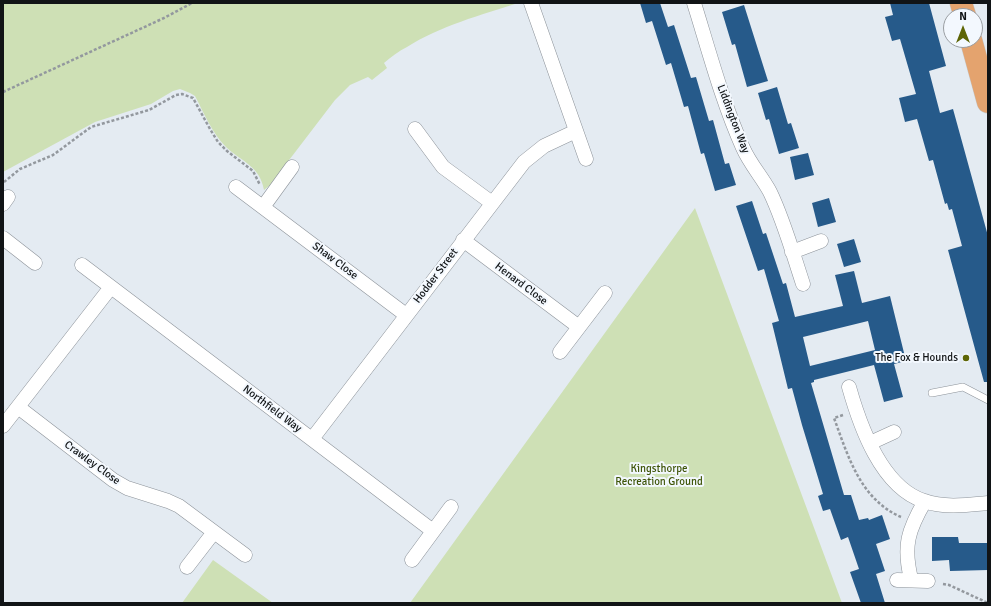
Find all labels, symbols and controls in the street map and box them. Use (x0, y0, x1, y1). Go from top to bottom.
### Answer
north arrow (943, 8, 983, 48)
text: N (959, 10, 967, 23)
street label: Liddington Way (714, 83, 752, 155)
street label: Shaw Close (310, 240, 360, 282)
street label: Hodder Street (411, 246, 461, 306)
street label: Henard Close (492, 260, 550, 308)
place label: The Fox & Hounds (875, 351, 958, 365)
marker: The Fox & Hounds (961, 353, 971, 363)
street label: Northfield Way (240, 383, 304, 435)
street label: Crawley Close (61, 438, 123, 488)
park label: Kingsthorpe Recreation Ground (615, 462, 703, 488)

